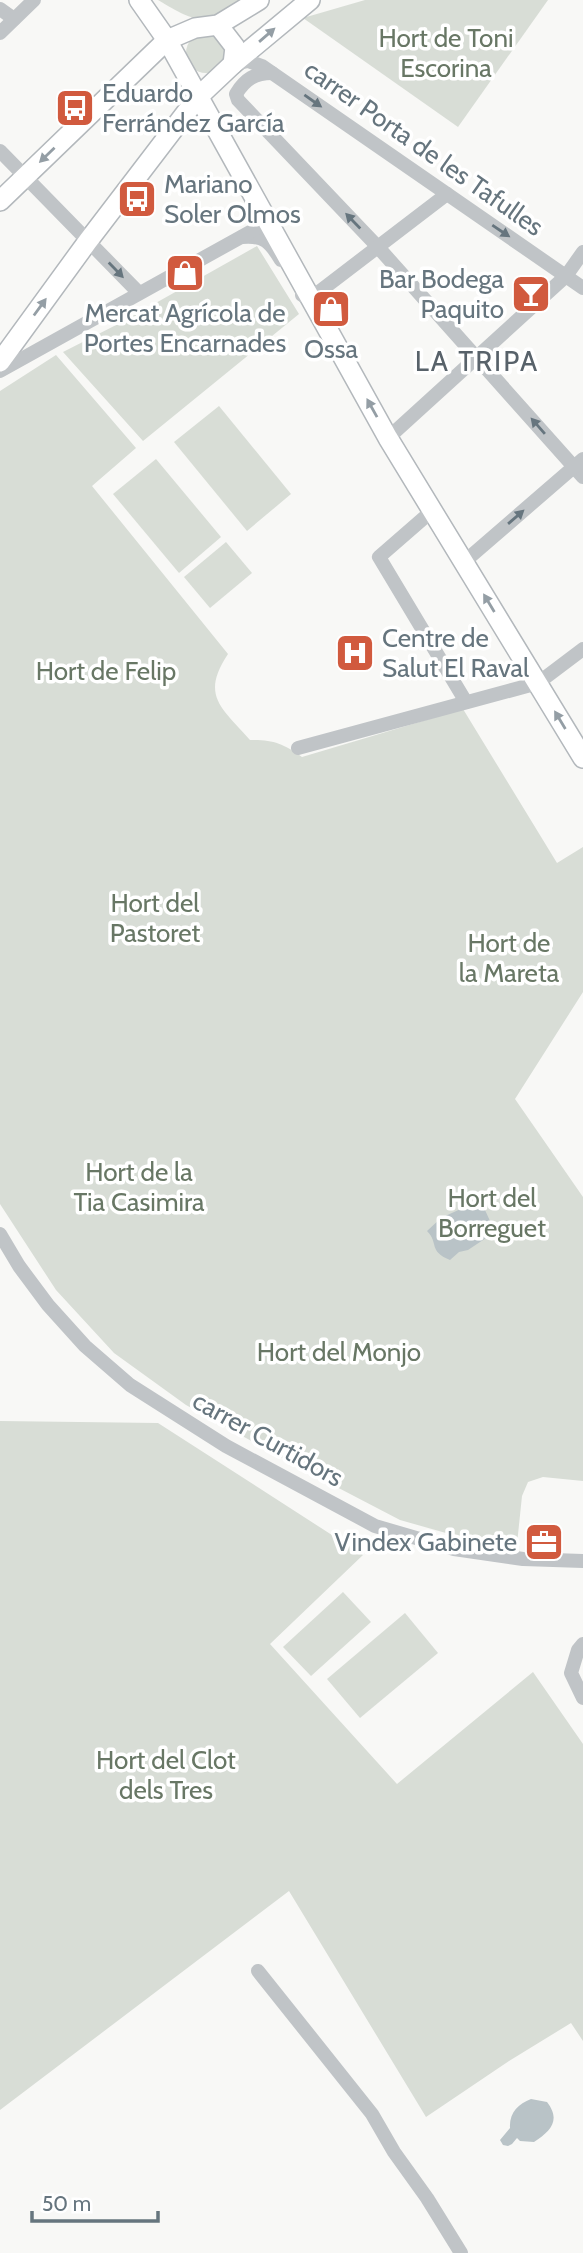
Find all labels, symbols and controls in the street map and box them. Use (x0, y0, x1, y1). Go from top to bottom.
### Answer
park label: Hort de Toni Escorina (379, 22, 513, 84)
one-way arrow (258, 27, 276, 43)
street label: carrer Porta de les Tafulles (298, 53, 550, 243)
place label: Eduardo Ferrández García (102, 77, 285, 139)
bus stop icon: Eduardo Ferrández García (54, 87, 96, 129)
one-way arrow (304, 94, 322, 108)
one-way arrow (39, 147, 56, 163)
place label: Mariano Soler Olmos (164, 168, 301, 230)
bus stop icon: Mariano Soler Olmos (116, 178, 158, 220)
one-way arrow (345, 212, 362, 229)
one-way arrow (491, 224, 510, 237)
shop icon: Mercat Agrícola de Portes Encarnades (164, 252, 206, 294)
one-way arrow (108, 261, 124, 278)
place label: Bar Bodega Paquito (379, 263, 505, 325)
bar icon: Bar Bodega Paquito (510, 273, 552, 315)
shop icon: Ossa (310, 288, 352, 330)
place label: Mercat Agrícola de Portes Encarnades (84, 297, 286, 359)
one-way arrow (33, 298, 47, 316)
place label: Ossa (304, 333, 358, 365)
district label: LA TRIPA (415, 344, 539, 378)
one-way arrow (366, 399, 378, 418)
one-way arrow (530, 417, 546, 435)
one-way arrow (507, 510, 524, 526)
one-way arrow (483, 594, 496, 613)
place label: Centre de Salut El Raval (382, 622, 529, 684)
hospital icon: Centre de Salut El Raval (334, 632, 376, 674)
park label: Hort de Felip (36, 655, 176, 687)
one-way arrow (554, 711, 567, 730)
park label: Hort del Pastoret (110, 887, 201, 949)
park label: Hort de la Mareta (459, 927, 560, 989)
park label: Hort de la Tia Casimira (73, 1156, 205, 1218)
park label: Hort del Borreguet (438, 1182, 546, 1244)
park label: Hort del Monjo (257, 1336, 421, 1368)
street label: carrer Curtidors (187, 1384, 349, 1494)
office icon: Vindex Gabinete (523, 1521, 565, 1563)
place label: Vindex Gabinete (334, 1526, 517, 1558)
park label: Hort del Clot dels Tres (96, 1744, 236, 1806)
scale bar (32, 2180, 158, 2224)
text: 50 m (42, 2191, 91, 2216)

